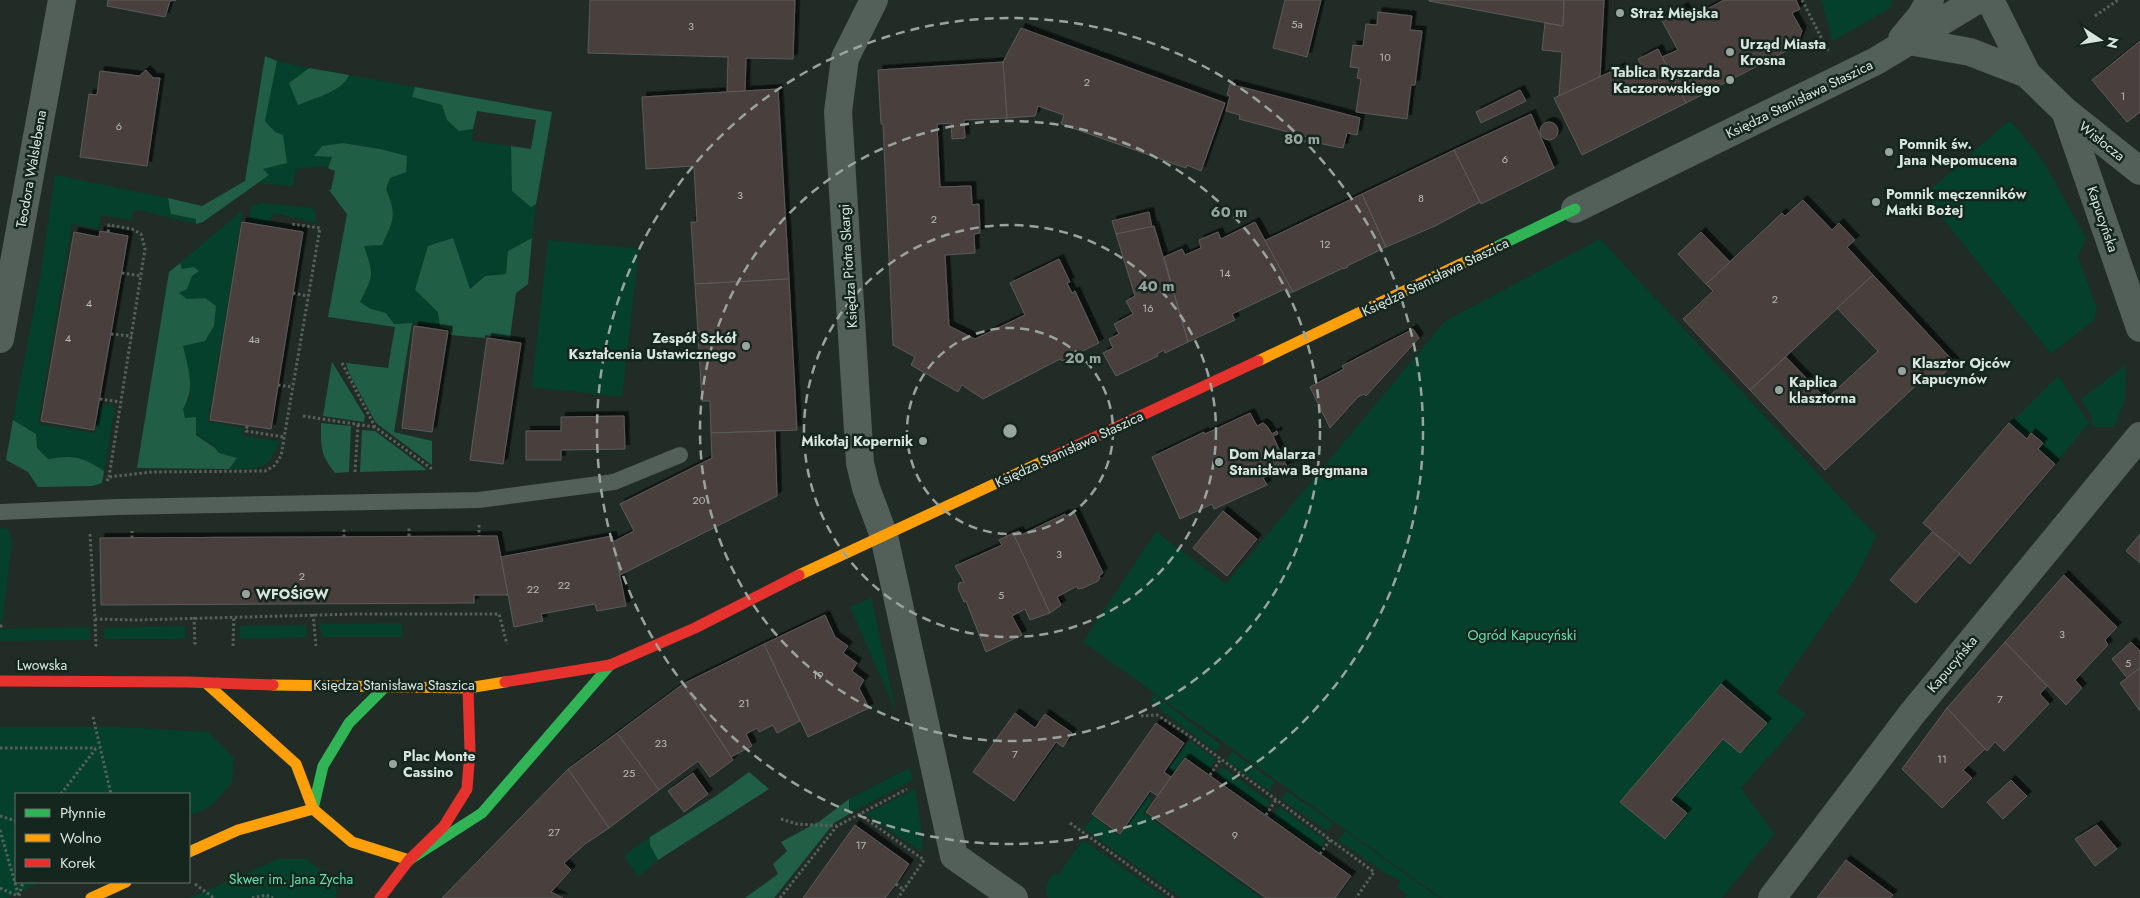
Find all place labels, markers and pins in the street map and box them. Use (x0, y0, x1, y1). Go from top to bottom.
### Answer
place label: Straż Miejska (1630, 3, 1718, 23)
marker: Straż Miejska (1614, 7, 1626, 19)
place label: Urząd Miasta Krosna (1740, 34, 1826, 70)
marker: Urząd Miasta Krosna (1724, 46, 1736, 58)
place label: Tablica Ryszarda Kaczorowskiego (1612, 62, 1720, 98)
marker: Tablica Ryszarda Kaczorowskiego (1724, 74, 1736, 86)
place label: Pomnik św. Jana Nepomucena (1896, 134, 2017, 170)
marker: Pomnik św. Jana Nepomucena (1883, 146, 1895, 158)
place label: Pomnik męczenników Matki Bożej (1886, 184, 2027, 220)
marker: Pomnik męczenników Matki Bożej (1870, 196, 1882, 208)
place label: Zespół Szkół Kształcenia Ustawicznego (568, 328, 737, 364)
marker: Zespół Szkół Kształcenia Ustawicznego (740, 340, 752, 352)
place label: Klasztor Ojców Kapucynów (1912, 353, 2011, 389)
marker: Klasztor Ojców Kapucynów (1896, 365, 1908, 377)
place label: Kaplica klasztorna (1789, 372, 1856, 408)
marker: Kaplica klasztorna (1773, 384, 1785, 396)
centre of rings (1001, 422, 1019, 440)
place label: Mikołaj Kopernik (801, 431, 913, 451)
marker: Mikołaj Kopernik (917, 435, 929, 447)
place label: Dom Malarza Stanisława Bergmana (1229, 444, 1368, 480)
marker: Dom Malarza Stanisława Bergmana (1213, 456, 1225, 468)
place label: WFOŚiGW (256, 584, 329, 604)
marker: WFOŚiGW (240, 588, 252, 600)
place label: Plac Monte Cassino (403, 746, 475, 782)
marker: Plac Monte Cassino (387, 758, 399, 770)

